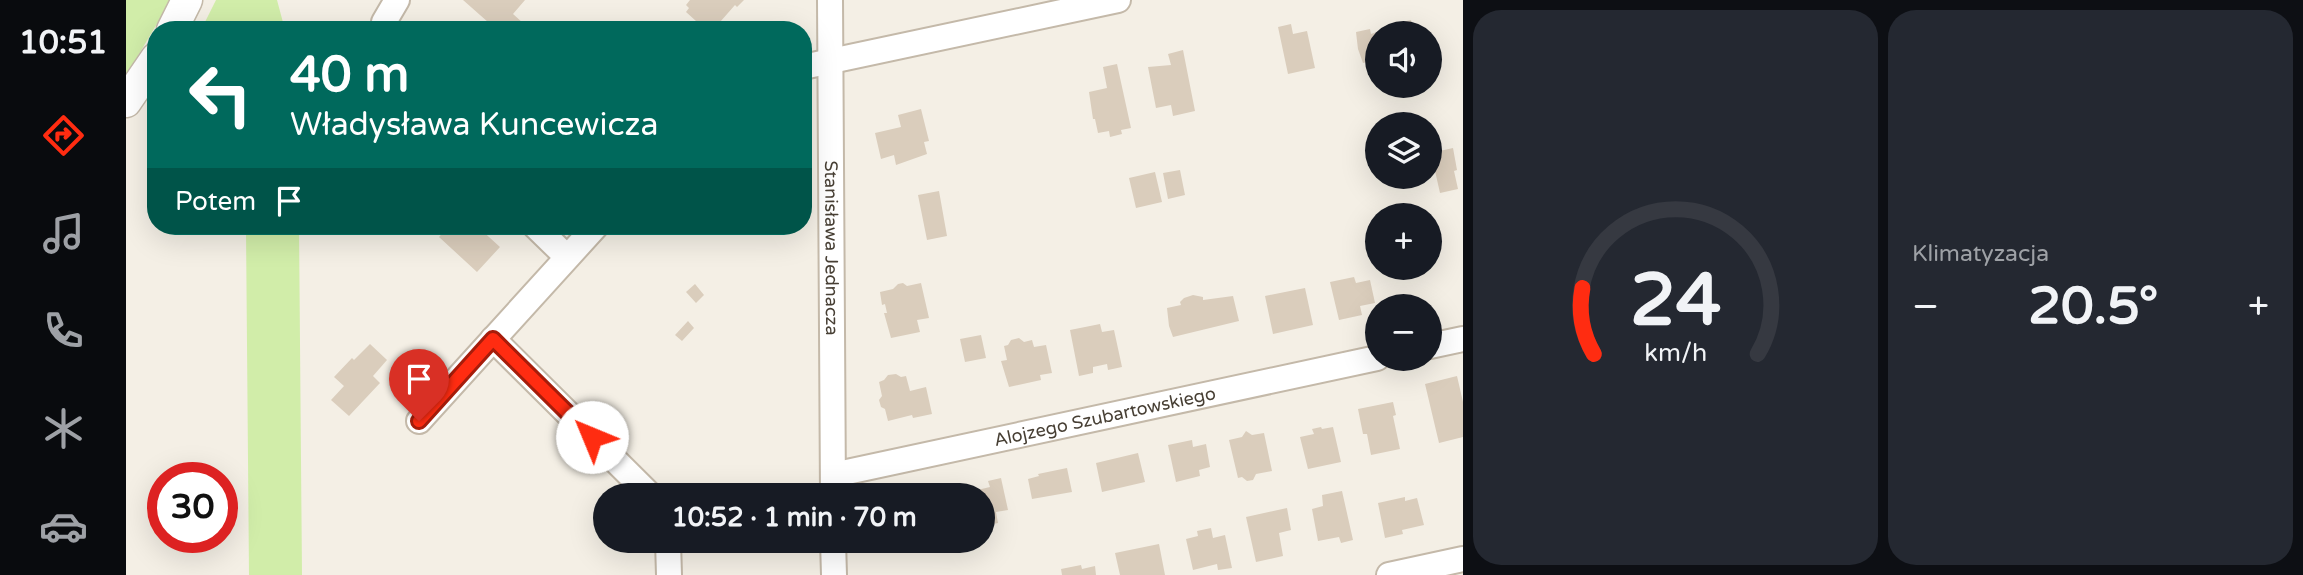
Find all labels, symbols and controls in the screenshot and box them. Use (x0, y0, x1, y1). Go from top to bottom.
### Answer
map controls (1365, 21, 1442, 371)
button: sound (1365, 21, 1442, 98)
text: 10:51 (19, 24, 107, 62)
text: 40 m (290, 46, 409, 105)
icon: left (175, 49, 266, 140)
text: Władysława Kuncewicza (290, 106, 658, 144)
icon: directions (39, 111, 88, 160)
button: layers (1365, 112, 1442, 189)
street label: Stanisława Jednacza (820, 160, 843, 336)
icon: arrive (270, 182, 308, 220)
text: Potem (175, 186, 256, 217)
button: + (1365, 203, 1442, 280)
icon: music (39, 209, 88, 258)
text: Klimatyzacja (1912, 240, 2049, 268)
text: 24 (1630, 257, 1721, 345)
text: 20.5° (2028, 275, 2158, 338)
text: − (1912, 284, 1939, 330)
text: + (2248, 284, 2269, 330)
button: − (1365, 294, 1442, 371)
icon: phone (39, 306, 88, 355)
text: km/h (1644, 337, 1707, 367)
pin (389, 349, 449, 421)
icon: arrive (400, 360, 438, 398)
street label: Alojzego Szubartowskiego (992, 382, 1218, 451)
position arrow (555, 400, 629, 474)
icon: climate (39, 404, 88, 453)
speed limit sign: 30 (147, 462, 238, 553)
icon: car (39, 502, 88, 551)
text: 10:52 · 1 min · 70 m (671, 502, 917, 533)

